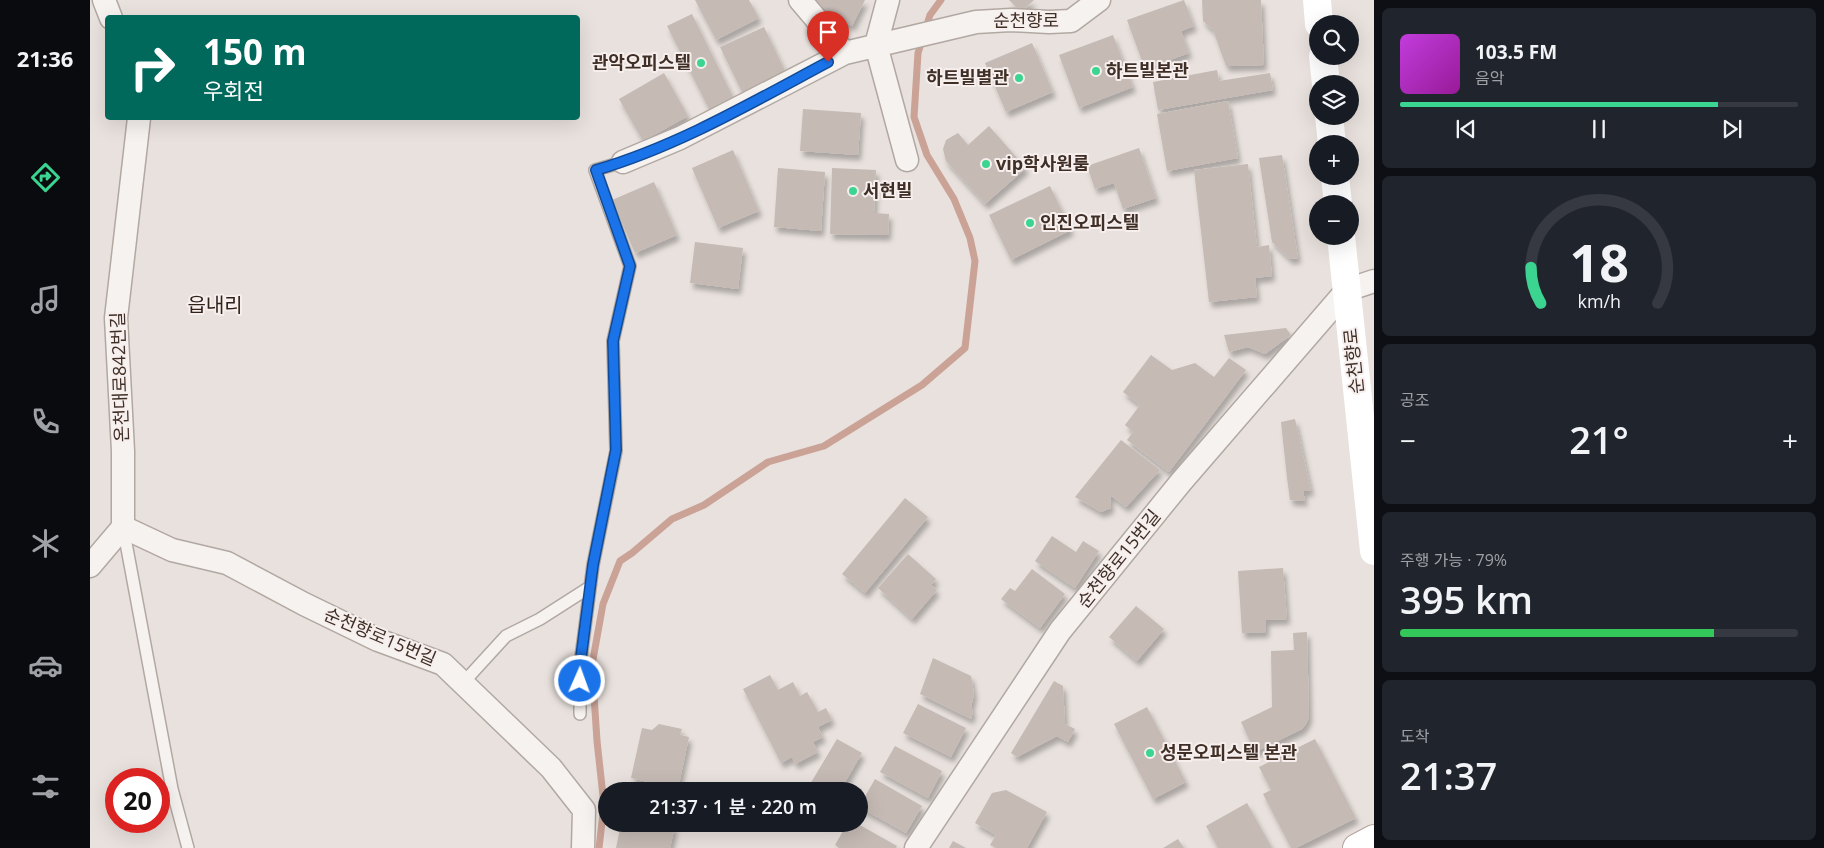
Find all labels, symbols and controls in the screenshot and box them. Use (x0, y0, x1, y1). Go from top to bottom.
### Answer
street label: 순천향로 (993, 8, 1059, 32)
pin (807, 11, 849, 62)
map controls (1309, 15, 1359, 245)
button: search (1309, 15, 1359, 65)
icon: arrive (814, 18, 842, 46)
text: 150 m (203, 28, 307, 75)
icon: right (120, 35, 185, 100)
text: 103.5 FM (1475, 39, 1557, 65)
text: 21:36 (17, 43, 73, 73)
place label: 관악오피스텔 (592, 50, 691, 74)
marker: 관악오피스텔 (695, 57, 707, 69)
place label: 하트빌본관 (1106, 58, 1189, 82)
place label: 하트빌별관 (926, 65, 1009, 89)
marker: 하트빌본관 (1090, 65, 1102, 77)
text: 음악 (1475, 67, 1504, 89)
marker: 하트빌별관 (1013, 72, 1025, 84)
text: 우회전 (203, 75, 264, 105)
button: layers (1309, 75, 1359, 125)
icon: previous (1452, 115, 1480, 143)
icon: pause (1585, 115, 1613, 143)
icon: next (1718, 115, 1746, 143)
button: + (1309, 135, 1359, 185)
place label: vip학사원룸 (996, 151, 1089, 175)
marker: vip학사원룸 (980, 158, 992, 170)
icon: directions (28, 160, 63, 195)
place label: 서현빌 (863, 178, 913, 202)
marker: 서현빌 (847, 185, 859, 197)
button: − (1309, 195, 1359, 245)
place label: 인진오피스텔 (1040, 210, 1139, 234)
marker: 인진오피스텔 (1024, 217, 1036, 229)
text: 18 (1569, 226, 1629, 297)
icon: music (28, 282, 63, 317)
text: km/h (1577, 289, 1621, 313)
district label: 읍내리 (187, 291, 243, 318)
street label: 온천대로842번길 (105, 312, 133, 443)
street label: 순천향로 (1338, 327, 1368, 395)
text: 공조 (1400, 389, 1429, 411)
icon: phone (28, 404, 63, 439)
text: 21° (1569, 413, 1629, 465)
text: − (1400, 421, 1416, 459)
text: + (1782, 421, 1798, 459)
street label: 순천향로15번길 (1071, 504, 1165, 613)
icon: climate (28, 526, 63, 561)
text: 주행 가능 · 79% (1400, 549, 1507, 571)
text: 395 km (1400, 573, 1533, 625)
street label: 순천향로15번길 (320, 602, 440, 671)
icon: car (28, 648, 63, 683)
position arrow (553, 654, 605, 706)
text: 도착 (1400, 725, 1429, 747)
place label: 성문오피스텔 본관 (1160, 740, 1298, 764)
marker: 성문오피스텔 본관 (1144, 747, 1156, 759)
text: 21:37 (1400, 749, 1497, 801)
speed limit sign: 20 (105, 768, 170, 833)
icon: filters (28, 769, 63, 804)
text: 21:37 · 1 분 · 220 m (649, 794, 817, 820)

